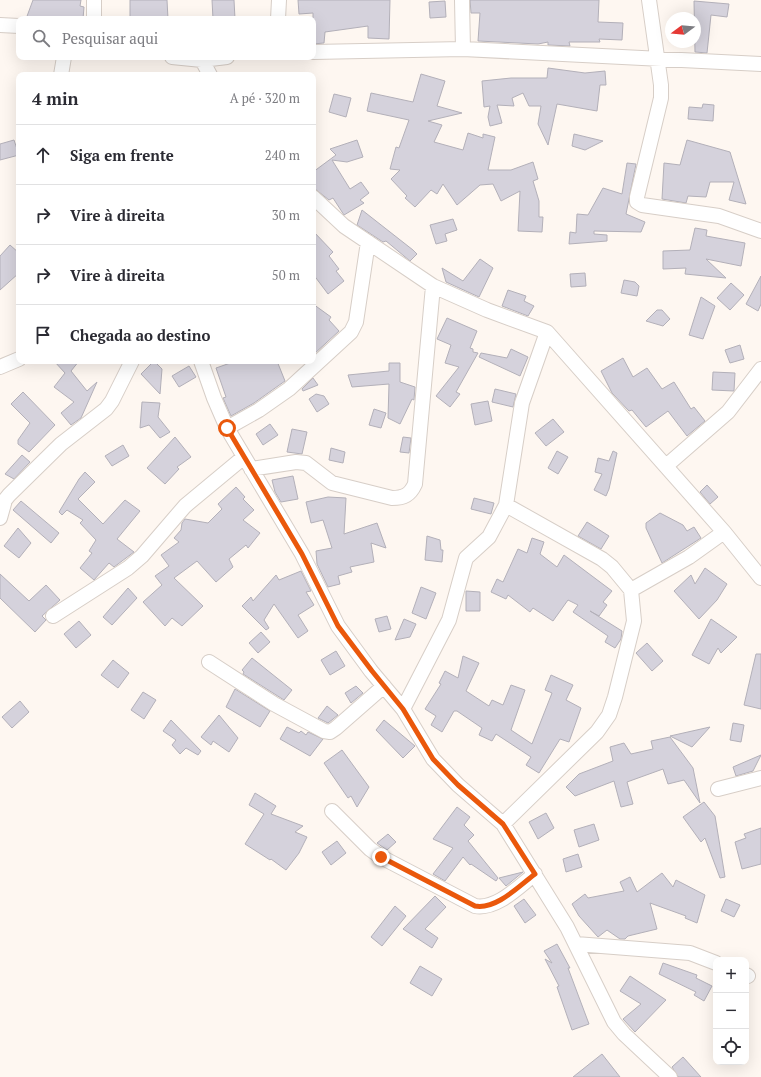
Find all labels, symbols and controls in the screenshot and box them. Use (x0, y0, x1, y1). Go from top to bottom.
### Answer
north arrow (665, 12, 701, 48)
search box (16, 16, 316, 60)
icon: search (30, 27, 52, 49)
text: Pesquisar aqui (62, 28, 158, 48)
text: 4 min (32, 87, 79, 110)
text: A pé · 320 m (230, 89, 300, 107)
icon: ahead (32, 144, 54, 166)
text: Siga em frente (70, 145, 174, 165)
text: 240 m (265, 146, 300, 164)
icon: right (32, 204, 54, 226)
text: Vire à direita (70, 205, 165, 225)
text: 30 m (272, 206, 300, 224)
icon: right (32, 264, 54, 286)
text: Vire à direita (70, 265, 165, 285)
text: 50 m (272, 266, 300, 284)
icon: arrive (32, 324, 54, 346)
text: Chegada ao destino (70, 325, 210, 345)
route start (218, 419, 236, 437)
route end (372, 848, 390, 866)
map controls (713, 957, 749, 1065)
button: + (713, 957, 749, 993)
button: − (713, 993, 749, 1029)
button: locate (713, 1029, 749, 1065)

